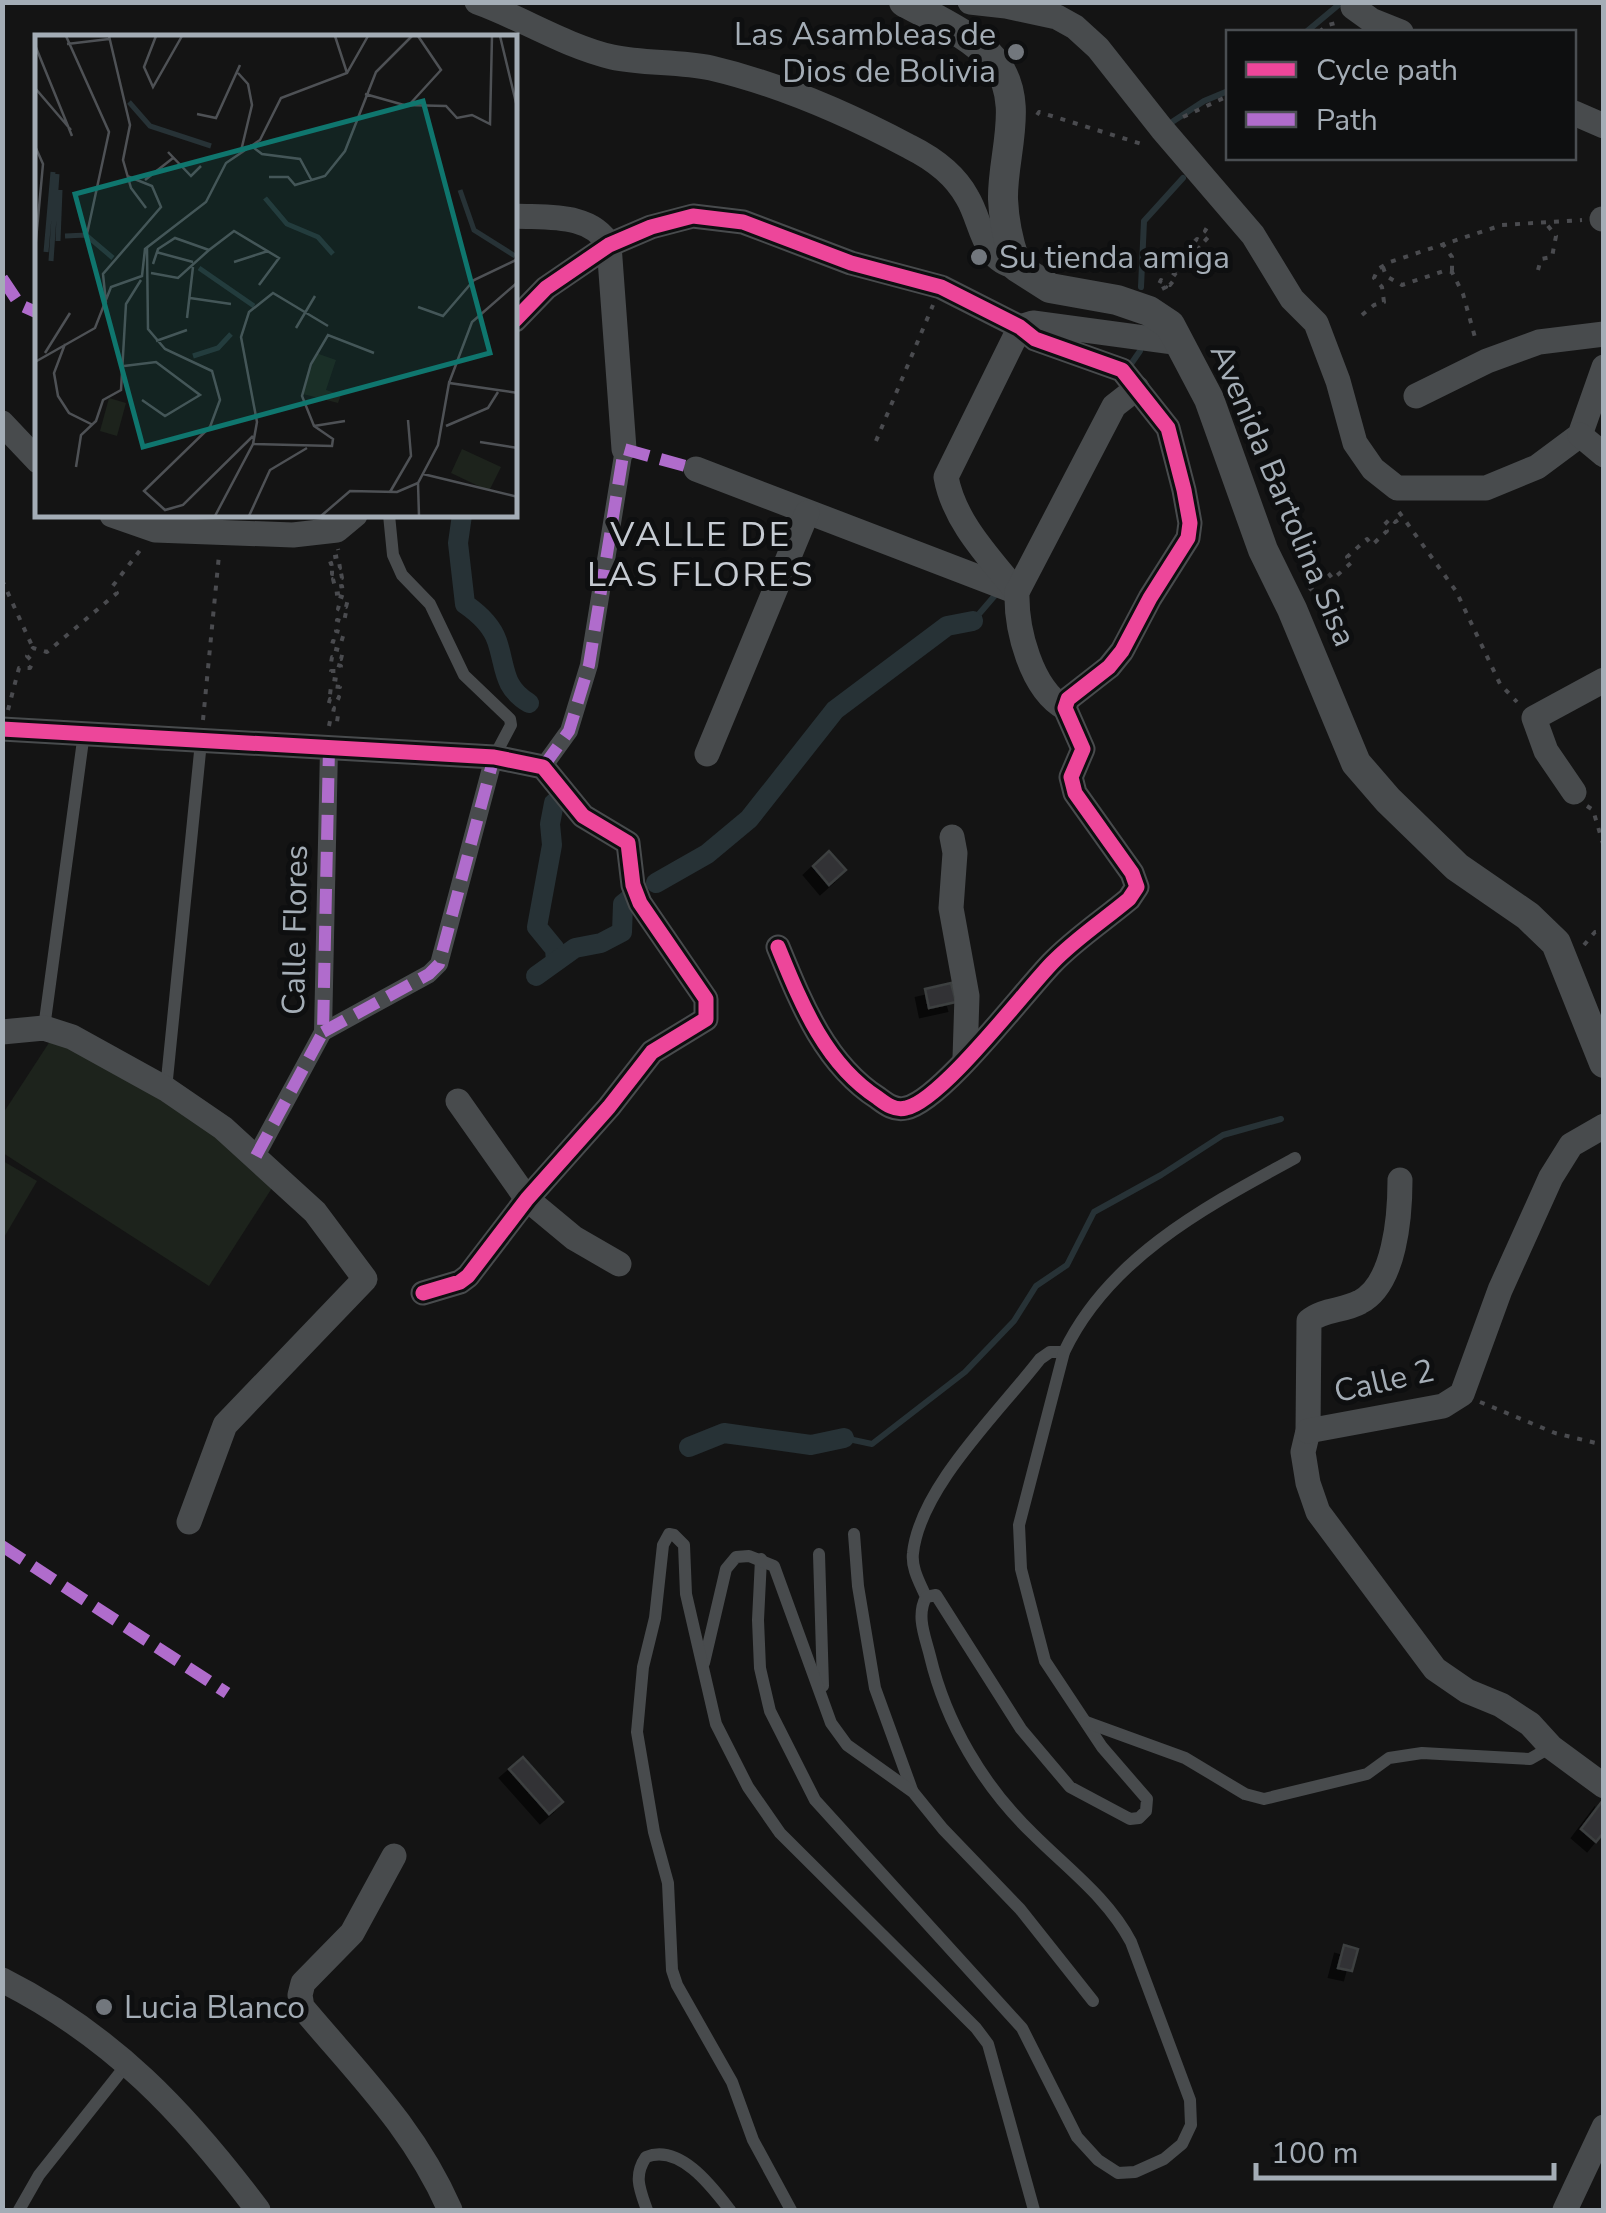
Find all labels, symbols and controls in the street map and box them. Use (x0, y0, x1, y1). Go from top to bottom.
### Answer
place label: Las Asambleas de Dios de Bolivia (734, 13, 996, 93)
legend (1226, 30, 1576, 160)
inset map (35, 35, 518, 518)
marker: Las Asambleas de Dios de Bolivia (1005, 41, 1027, 63)
text: Cycle path (1316, 50, 1458, 91)
text: Path (1316, 100, 1378, 141)
place label: Su tienda amiga (999, 236, 1230, 279)
marker: Su tienda amiga (968, 246, 990, 268)
street label: Avenida Bartolina Sisa (1200, 337, 1366, 653)
district label: VALLE DE LAS FLORES (587, 511, 815, 598)
street label: Calle Flores (272, 844, 318, 1016)
street label: Calle 2 (1330, 1349, 1438, 1413)
place label: Lucia Blanco (124, 1986, 305, 2029)
marker: Lucia Blanco (93, 1996, 115, 2018)
scale bar (1256, 2118, 1554, 2180)
text: 100 m (1271, 2133, 1358, 2174)

